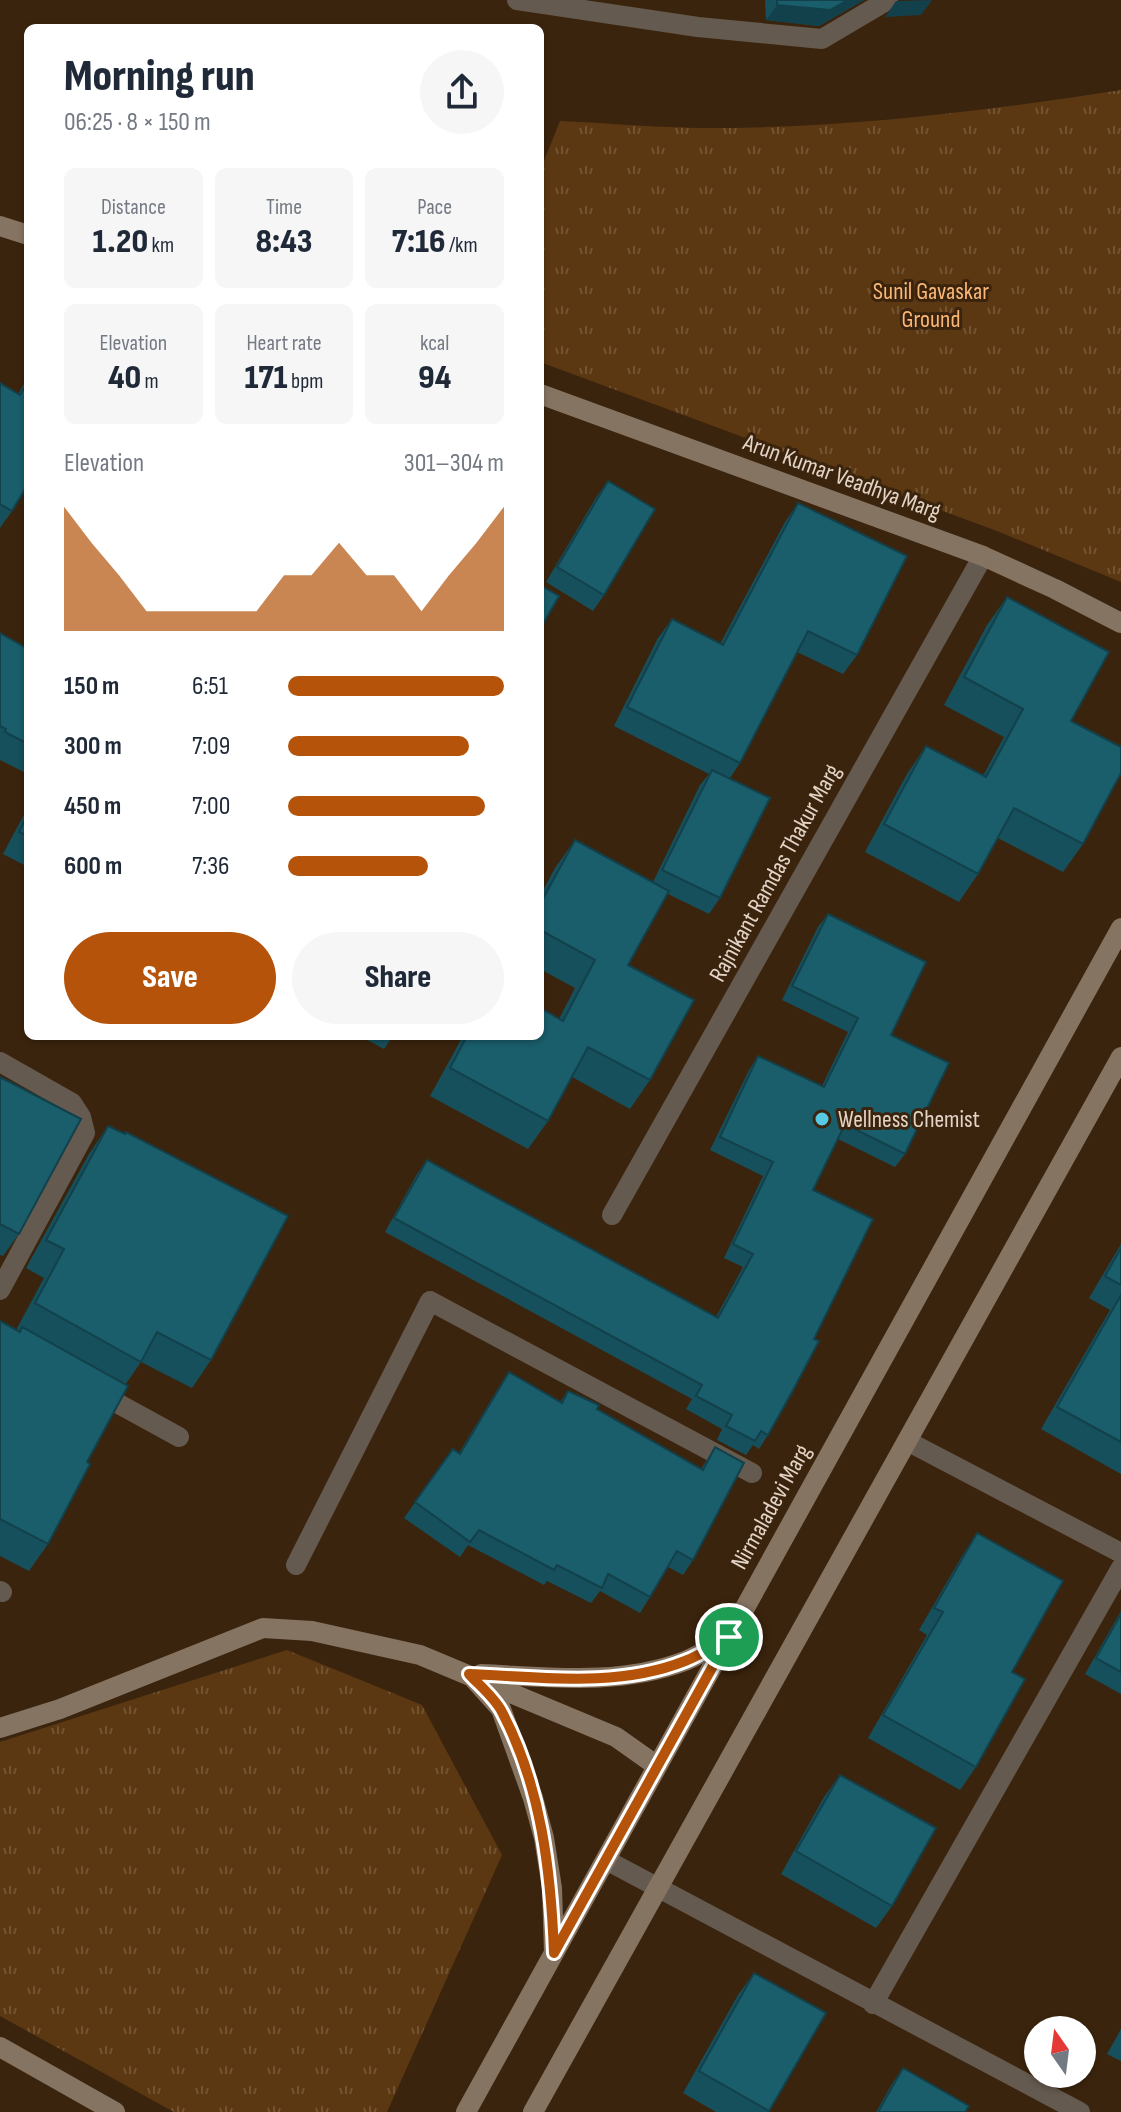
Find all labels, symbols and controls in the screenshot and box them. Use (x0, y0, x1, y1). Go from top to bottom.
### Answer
text: Morning run (64, 50, 255, 103)
button: share (420, 50, 504, 134)
text: 06:25 · 8 × 150 m (64, 107, 211, 138)
text: Distance (101, 194, 166, 221)
text: Time (266, 194, 302, 221)
text: Pace (417, 194, 452, 221)
text: 1.20 (93, 221, 148, 262)
text: 8:43 (255, 221, 312, 262)
text: 7:16 (392, 221, 446, 262)
text: km (148, 232, 174, 259)
text: /km (446, 232, 478, 259)
park label: Sunil Gavaskar Ground (873, 277, 989, 334)
text: Elevation (99, 330, 167, 357)
text: Heart rate (246, 330, 322, 357)
text: kcal (420, 330, 449, 357)
text: 40 (108, 357, 141, 398)
text: 171 (245, 357, 288, 398)
text: 94 (418, 357, 451, 398)
text: m (141, 368, 159, 395)
text: bpm (288, 368, 323, 395)
street label: Arun Kumar Veadhya Marg (738, 427, 945, 526)
text: Elevation (64, 448, 144, 479)
text: 301–304 m (404, 448, 504, 479)
text: 150 m (64, 671, 119, 702)
text: 6:51 (192, 671, 228, 702)
text: 300 m (64, 731, 122, 762)
text: 7:09 (192, 731, 230, 762)
street label: Rajnikant Ramdas Thakur Marg (703, 759, 847, 987)
text: 450 m (64, 791, 121, 822)
text: 7:00 (192, 791, 230, 822)
text: 600 m (64, 851, 122, 882)
text: 7:36 (192, 851, 229, 882)
button: Save (64, 932, 276, 1024)
button: Share (292, 932, 504, 1024)
place label: Wellness Chemist (838, 1105, 980, 1134)
marker: Wellness Chemist (813, 1110, 831, 1128)
street label: Nirmaladevi Marg (725, 1439, 817, 1575)
pin (695, 1603, 763, 1671)
icon: arrive (707, 1615, 751, 1659)
north arrow (1024, 2016, 1096, 2088)
map controls (1024, 2016, 1096, 2088)

